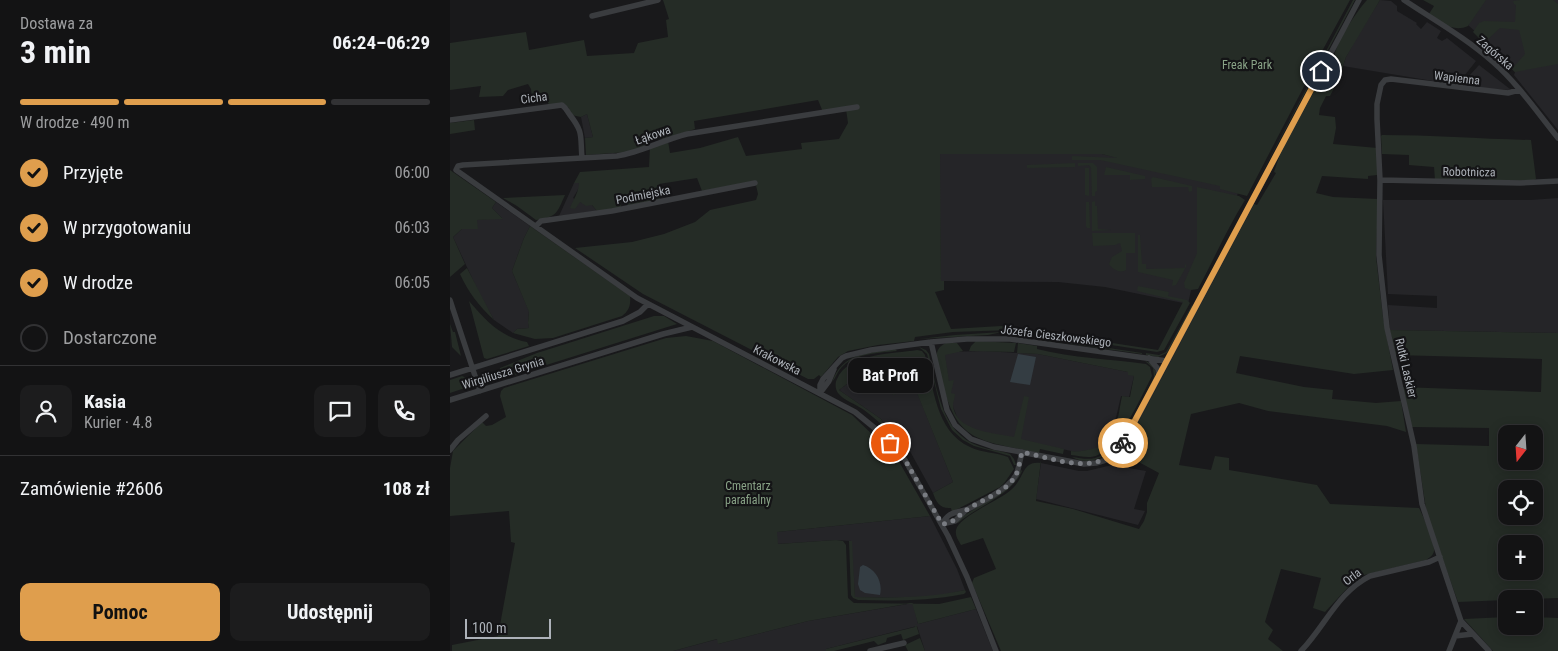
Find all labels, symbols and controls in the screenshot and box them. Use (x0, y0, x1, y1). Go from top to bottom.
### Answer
text: Dostawa za (20, 14, 93, 33)
text: 06:24–06:29 (332, 31, 430, 54)
text: 3 min (20, 33, 91, 71)
street label: Zagórska (1474, 33, 1516, 73)
pin (1300, 50, 1342, 92)
icon: home (1307, 57, 1335, 85)
park label: Freak Park (1222, 58, 1273, 72)
street label: Wapienna (1433, 68, 1481, 88)
street label: Cicha (520, 89, 548, 107)
text: W drodze · 490 m (20, 113, 130, 132)
street label: Łąkowa (633, 122, 673, 148)
icon: check (20, 159, 48, 187)
text: Przyjęte (63, 161, 123, 184)
text: 06:00 (395, 163, 430, 182)
street label: Robotnicza (1442, 165, 1496, 179)
street label: Podmiejska (615, 183, 672, 207)
icon: check (20, 214, 48, 242)
text: W przygotowaniu (63, 216, 191, 239)
text: 06:03 (395, 218, 430, 237)
icon: check (20, 269, 48, 297)
text: W drodze (63, 271, 133, 294)
text: 06:05 (395, 273, 430, 292)
street label: Józefa Cieszkowskiego (1000, 322, 1112, 350)
text: Dostarczone (63, 326, 157, 349)
street label: Rutki Laskier (1392, 337, 1420, 400)
street label: Krakowska (751, 342, 803, 378)
street label: Wirgiliusza Grynia (460, 354, 546, 392)
callout: Bat Profi (848, 358, 932, 393)
text: Bat Profi (863, 366, 918, 385)
button: person (20, 385, 72, 437)
button: chat (314, 385, 366, 437)
button: phone (378, 385, 430, 437)
text: Kasia (84, 390, 126, 413)
text: Kurier · 4.8 (84, 413, 152, 432)
courier (1098, 418, 1148, 468)
pin (869, 422, 911, 464)
north arrow (1498, 425, 1542, 470)
map controls (1498, 425, 1543, 635)
icon: bag (876, 429, 904, 457)
icon: bike (1109, 429, 1137, 457)
text: Zamówienie #2606 (20, 477, 163, 500)
text: 108 zł (383, 477, 430, 500)
park label: Cmentarz parafialny (725, 479, 771, 507)
button: locate (1498, 480, 1543, 525)
button: + (1498, 535, 1543, 580)
street label: Orla (1340, 565, 1364, 588)
button: Pomoc (20, 583, 220, 641)
button: Udostępnij (230, 583, 430, 641)
button: − (1498, 590, 1543, 635)
scale bar (465, 616, 551, 639)
text: 100 m (472, 620, 507, 636)

